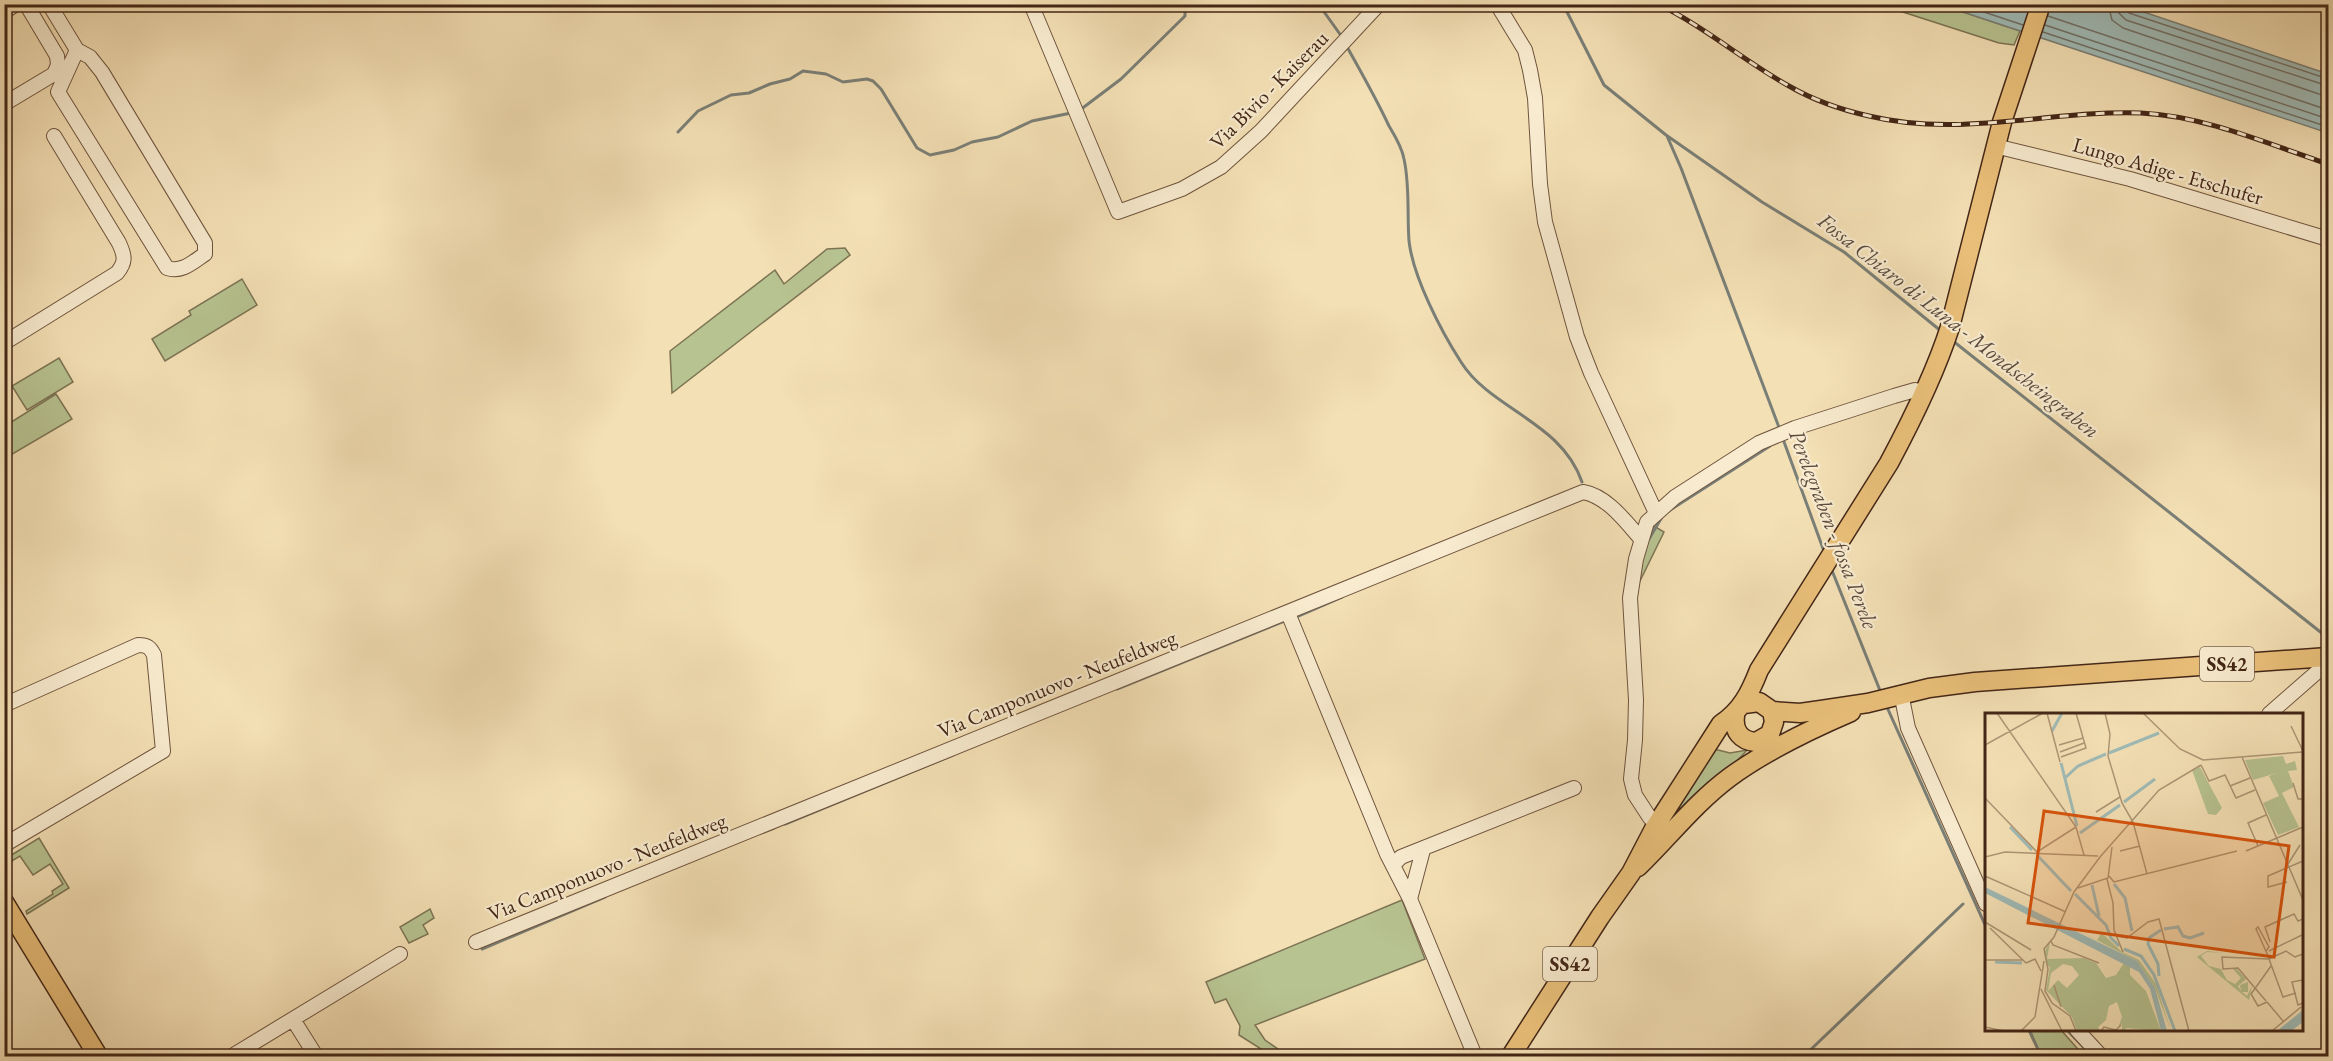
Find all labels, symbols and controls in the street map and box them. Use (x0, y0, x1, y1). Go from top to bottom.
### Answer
street label: Via Bivio - Kaiserau (1204, 25, 1334, 155)
street label: Lungo Adige - Etschufer (2070, 130, 2266, 211)
water label: Fossa Chiaro di Luna - Mondscheingraben (1811, 206, 2106, 445)
water label: Perelegraben - fossa Perele (1782, 425, 1885, 634)
street label: Via Camponuovo - Neufeldweg (934, 623, 1181, 744)
road number: SS42 (2200, 647, 2254, 681)
inset map (1985, 713, 2303, 1031)
street label: Via Camponuovo - Neufeldweg (484, 806, 731, 927)
road number: SS42 (1543, 947, 1597, 981)

